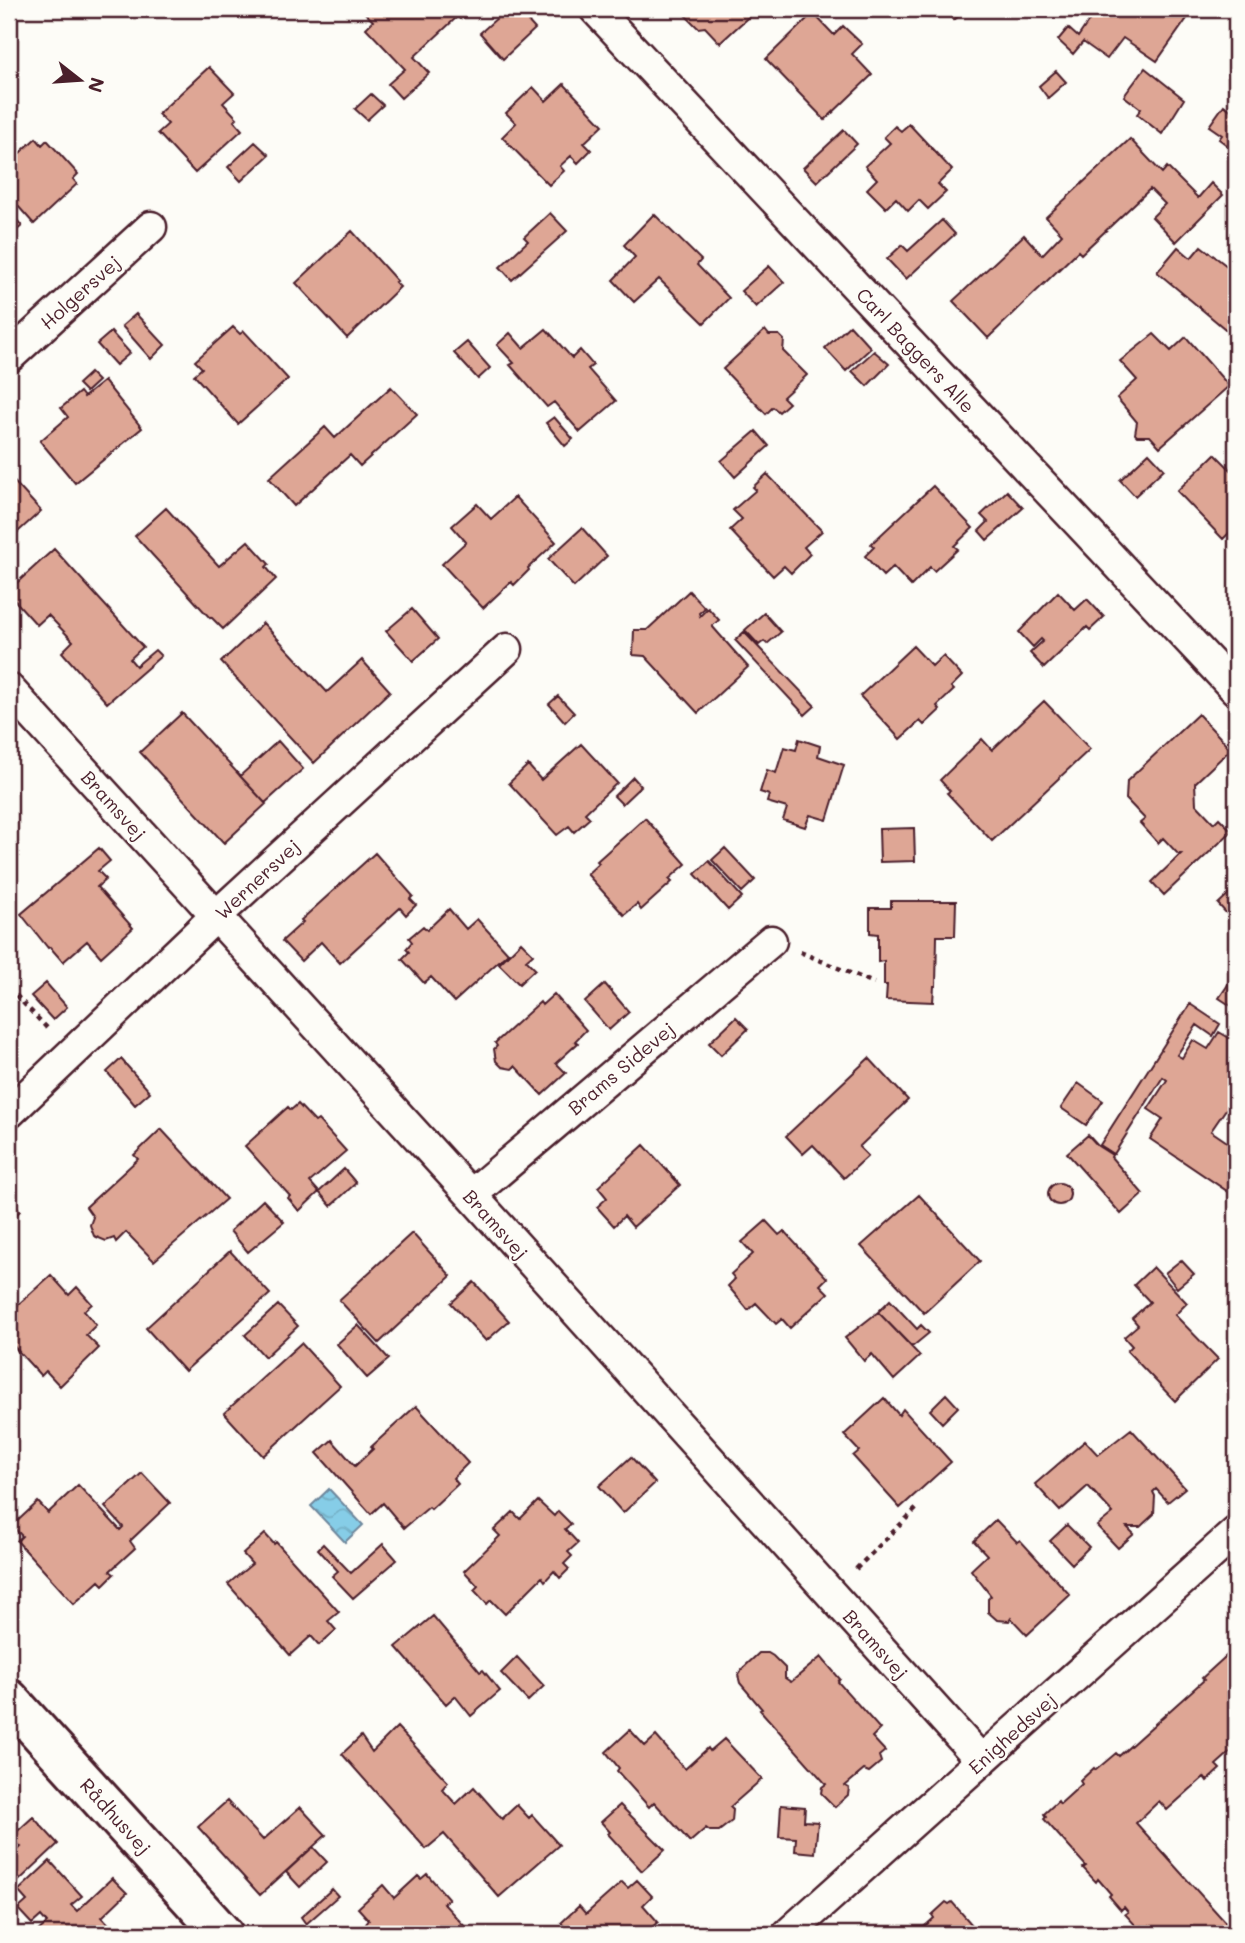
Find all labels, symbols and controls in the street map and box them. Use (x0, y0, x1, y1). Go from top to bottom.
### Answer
north arrow (46, 46, 116, 116)
text: N (83, 75, 111, 96)
street label: Holgersvej (35, 249, 125, 335)
street label: Carl Baggers Alle (851, 282, 981, 418)
street label: Bramsvej (76, 765, 152, 845)
street label: Wernersvej (209, 833, 305, 925)
street label: Brams Sidevej (562, 1016, 680, 1120)
street label: Bramsvej (458, 1184, 534, 1264)
street label: Bramsvej (838, 1604, 914, 1684)
street label: Enighedsvej (963, 1687, 1061, 1779)
street label: Rådhusvej (75, 1772, 157, 1860)

